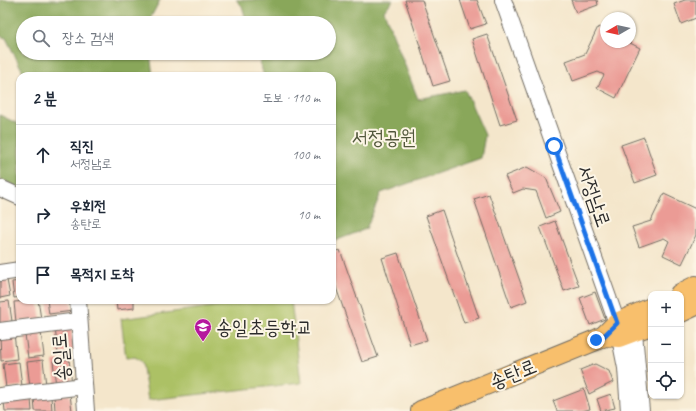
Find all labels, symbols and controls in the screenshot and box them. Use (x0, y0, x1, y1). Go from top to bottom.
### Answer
north arrow (600, 12, 636, 48)
search box (16, 16, 336, 60)
icon: search (30, 27, 52, 49)
text: 장소 검색 (62, 29, 114, 48)
text: 2 분 (32, 88, 57, 109)
text: 도보 · 110 m (262, 90, 320, 106)
park label: 서정공원 (352, 125, 416, 150)
text: 직진 (70, 137, 94, 156)
route start (545, 137, 563, 155)
icon: ahead (32, 144, 54, 166)
text: 100 m (292, 147, 320, 163)
text: 서정남로 (70, 156, 112, 172)
street label: 서정남로 (572, 161, 616, 231)
text: 우회전 (70, 197, 106, 216)
icon: right (32, 204, 54, 226)
text: 10 m (298, 207, 320, 223)
text: 송탄로 (70, 216, 101, 232)
icon: arrive (32, 264, 54, 286)
text: 목적지 도착 (70, 265, 134, 284)
map controls (648, 291, 684, 399)
button: + (648, 291, 684, 327)
place label: 송일초등학교 (216, 315, 313, 340)
school or university icon: 송일초등학교 (193, 317, 213, 342)
button: − (648, 327, 684, 363)
route end (587, 331, 605, 349)
street label: 송일로 (46, 332, 76, 382)
street label: 송탄로 (486, 353, 540, 395)
button: locate (648, 363, 684, 399)

